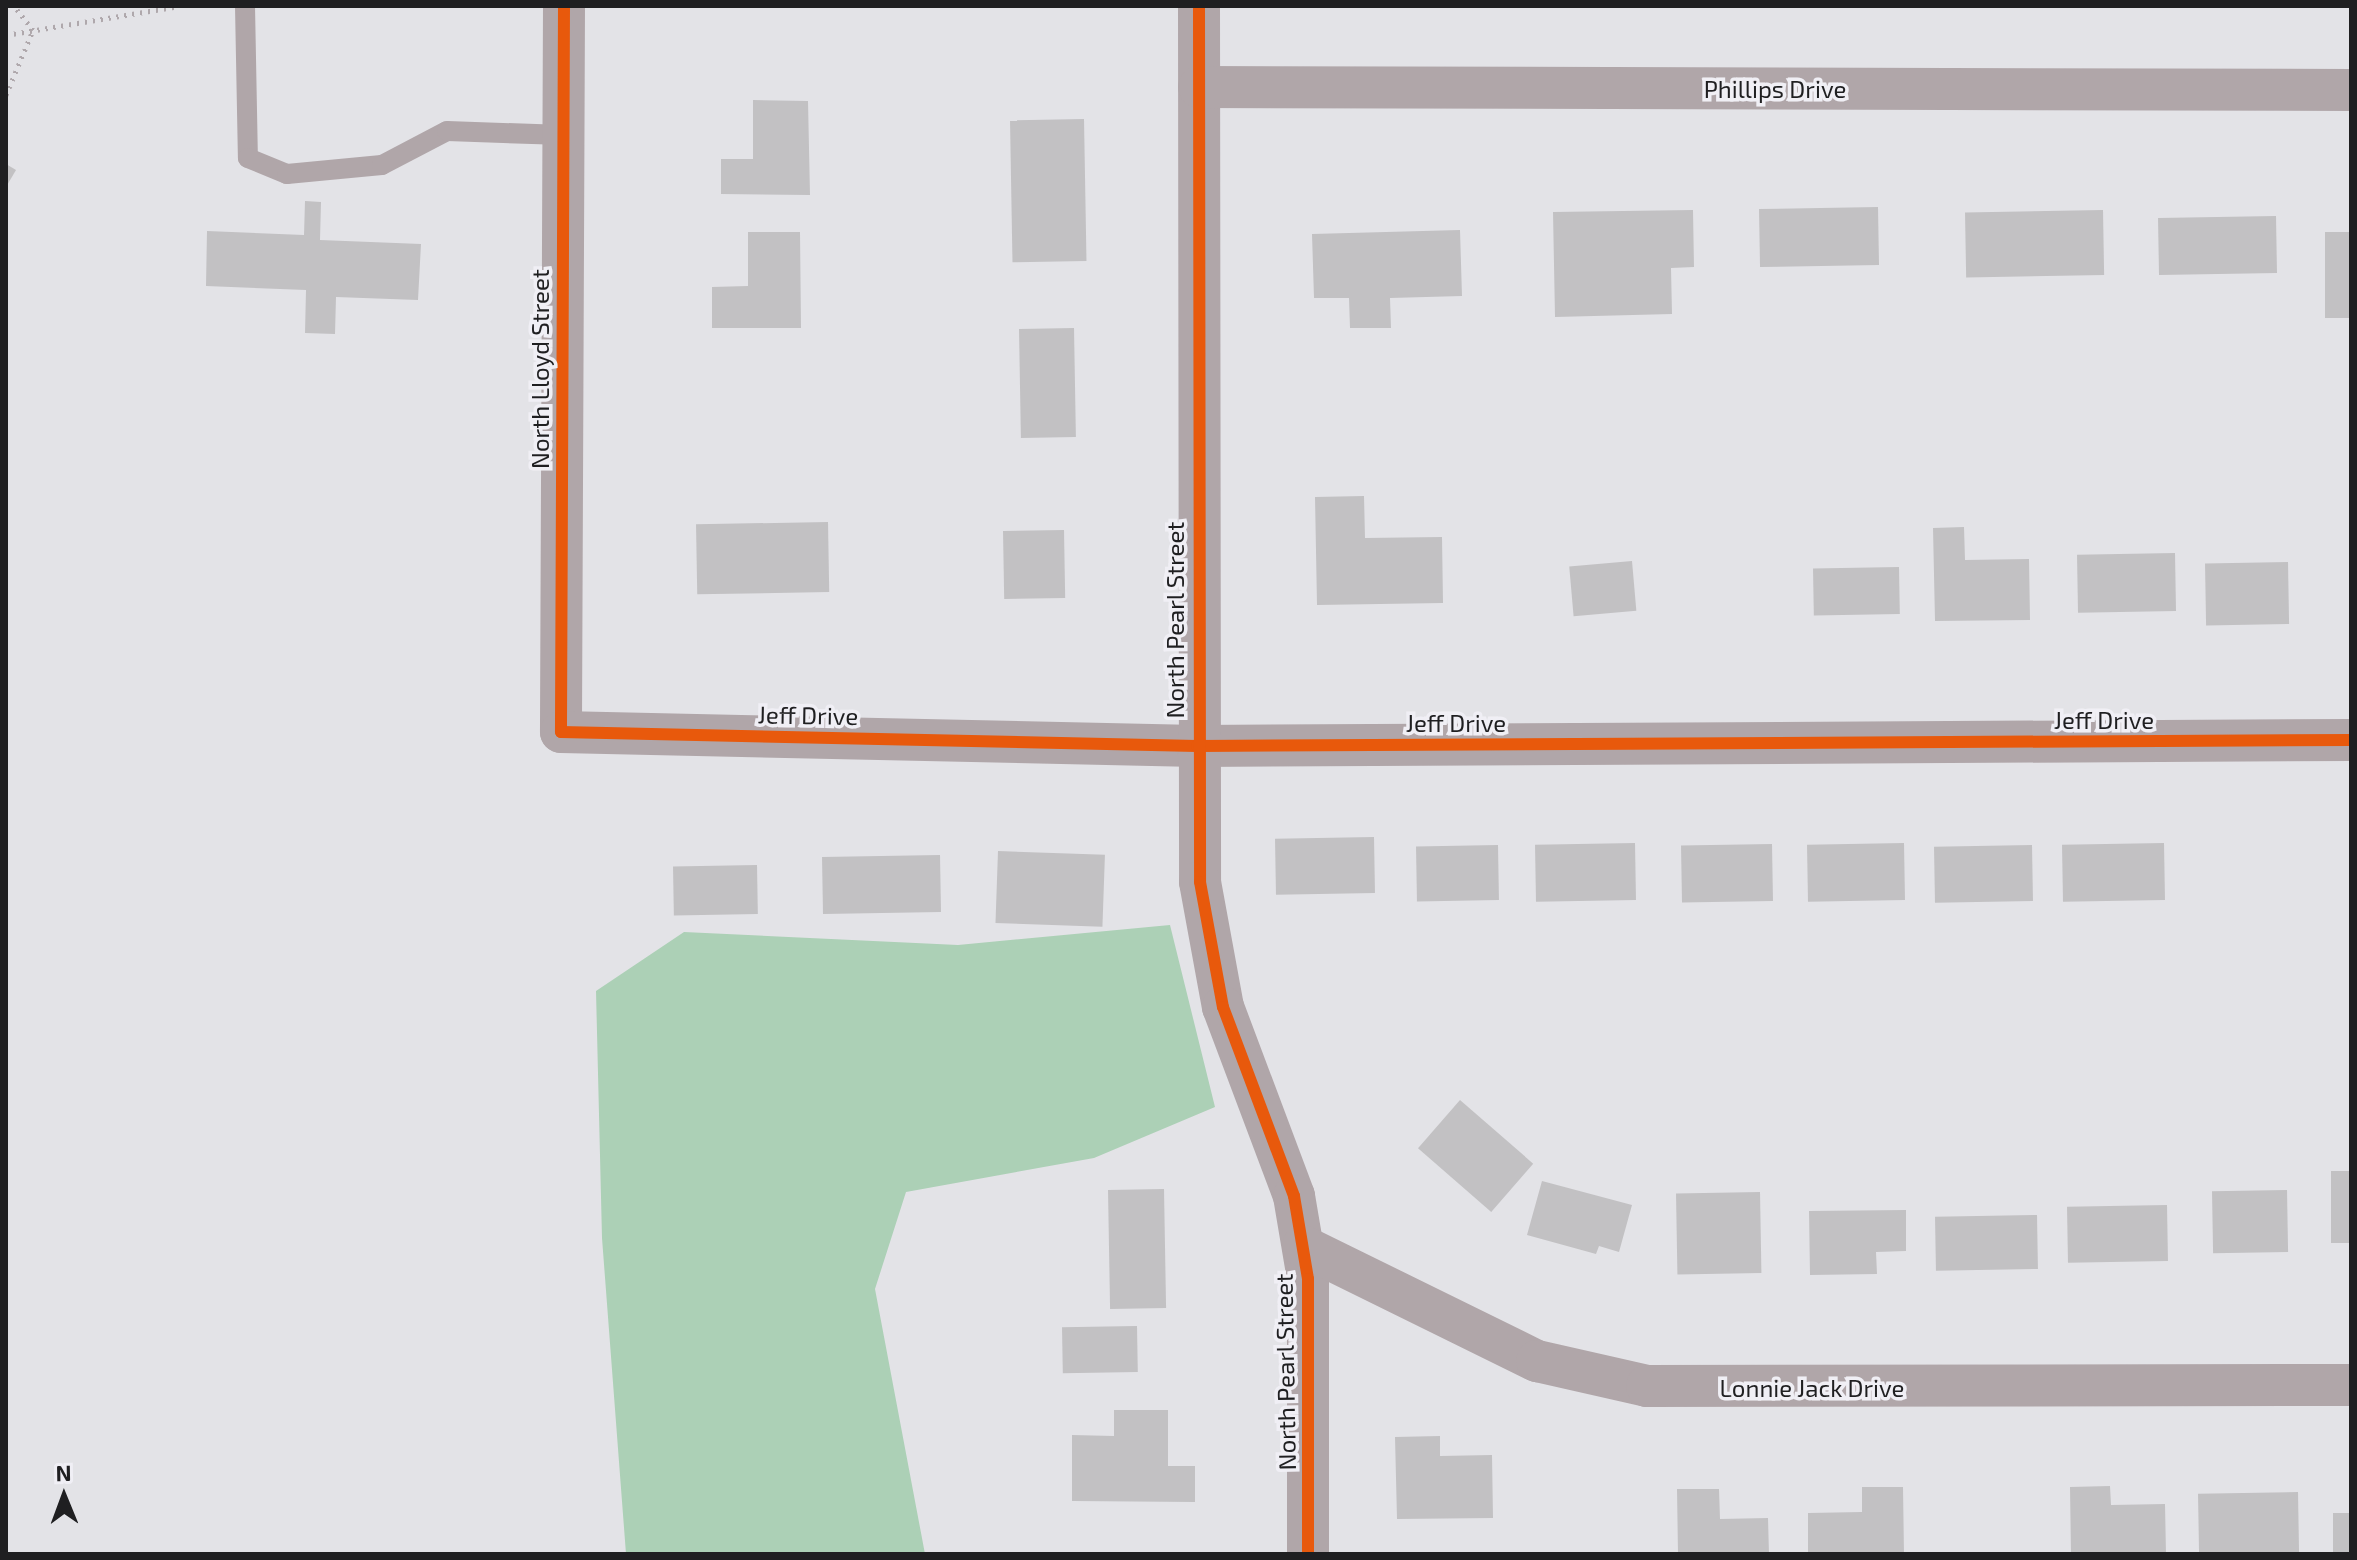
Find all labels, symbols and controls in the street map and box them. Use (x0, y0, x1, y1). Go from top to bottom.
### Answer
street label: Phillips Drive (1704, 75, 1846, 103)
street label: North Lloyd Street (526, 269, 554, 469)
street label: North Pearl Street (1161, 521, 1189, 719)
street label: Jeff Drive (758, 700, 858, 730)
street label: Jeff Drive (2054, 706, 2154, 734)
street label: Jeff Drive (1406, 709, 1506, 737)
street label: North Pearl Street (1269, 1273, 1301, 1471)
street label: Lonnie Jack Drive (1719, 1374, 1905, 1402)
north arrow (24, 1456, 104, 1536)
text: N (55, 1459, 72, 1485)

